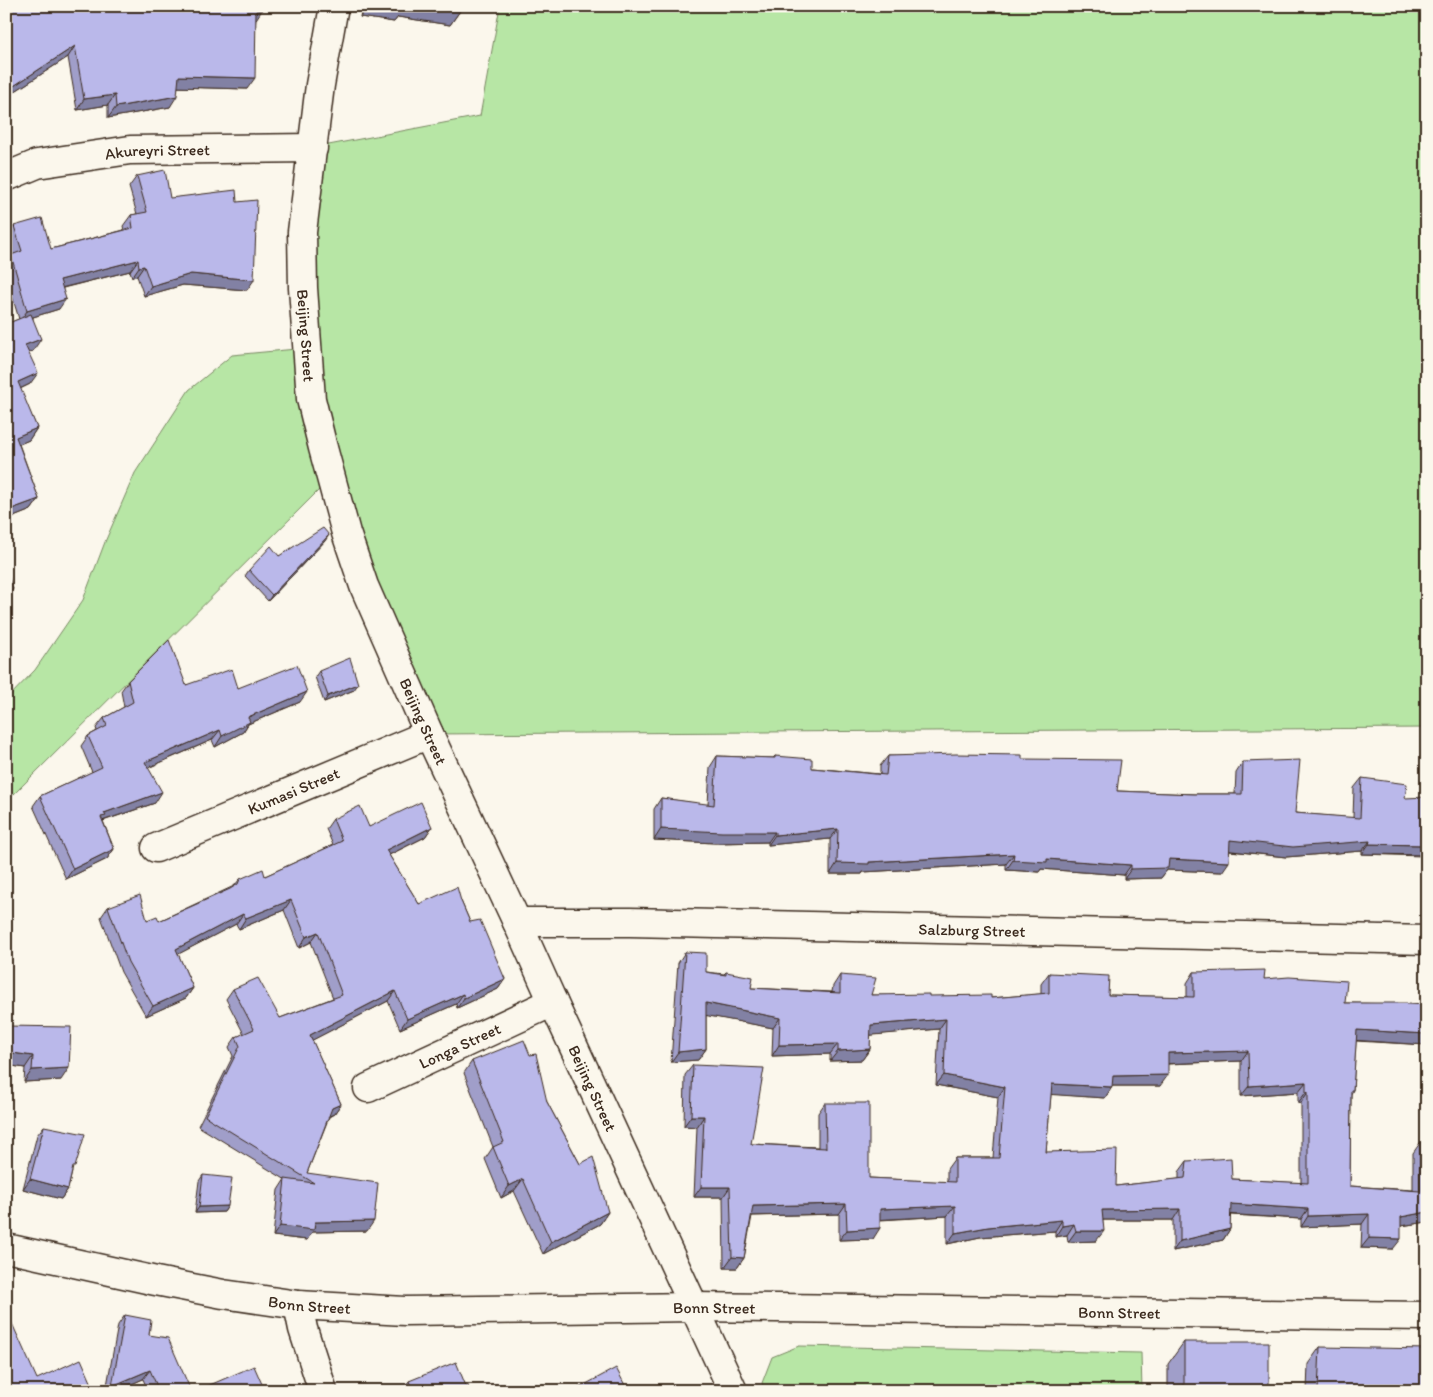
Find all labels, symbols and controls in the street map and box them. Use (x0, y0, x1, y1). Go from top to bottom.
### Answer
street label: Akureyri Street (104, 140, 210, 164)
street label: Beijing Street (293, 289, 319, 383)
street label: Beijing Street (396, 675, 451, 768)
street label: Kumasi Street (245, 763, 342, 819)
street label: Salzburg Street (918, 920, 1026, 941)
street label: Longa Street (416, 1019, 504, 1073)
street label: Beijing Street (564, 1042, 621, 1134)
street label: Bonn Street (267, 1292, 351, 1318)
street label: Bonn Street (673, 1298, 755, 1318)
street label: Bonn Street (1078, 1303, 1160, 1323)

